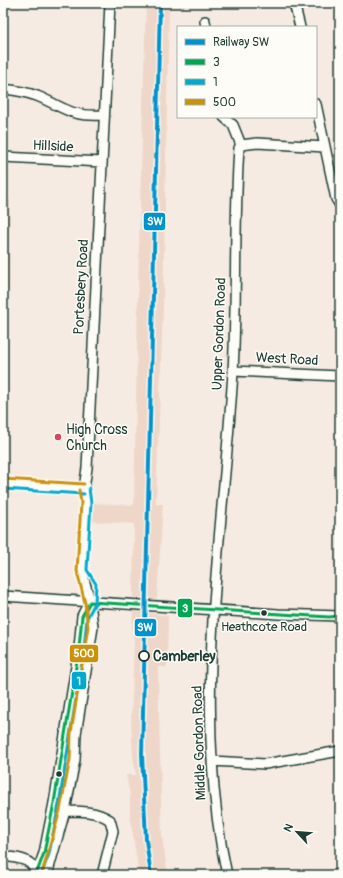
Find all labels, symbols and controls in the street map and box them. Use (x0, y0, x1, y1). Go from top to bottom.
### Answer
legend (177, 26, 317, 118)
text: Railway SW (213, 35, 269, 50)
text: 3 (213, 55, 220, 70)
text: 1 (213, 75, 218, 90)
text: 500 (213, 95, 236, 110)
street label: Hillside (32, 136, 74, 156)
line badge: SW (143, 212, 166, 231)
text: SW (147, 215, 164, 228)
street label: Portesbery Road (70, 239, 92, 335)
street label: Upper Gordon Road (209, 277, 229, 391)
street label: West Road (255, 349, 319, 369)
place label: High Cross Church (66, 421, 128, 454)
marker: High Cross Church (53, 432, 63, 442)
line badge: 3 (177, 598, 193, 618)
text: 3 (182, 602, 188, 615)
marker: Heathcote Road (259, 608, 269, 618)
line badge: SW (134, 618, 157, 637)
place label: Heathcote Road (221, 619, 307, 635)
text: SW (137, 621, 154, 634)
line badge: 500 (69, 644, 99, 663)
text: 500 (74, 647, 95, 660)
place label: Camberley (153, 648, 216, 665)
marker: Camberley (138, 650, 150, 662)
line badge: 1 (71, 671, 87, 690)
text: 1 (77, 675, 81, 688)
street label: Middle Gordon Road (188, 685, 210, 801)
unlabelled marker (54, 769, 64, 779)
north arrow (277, 812, 317, 852)
text: N (281, 821, 296, 834)

